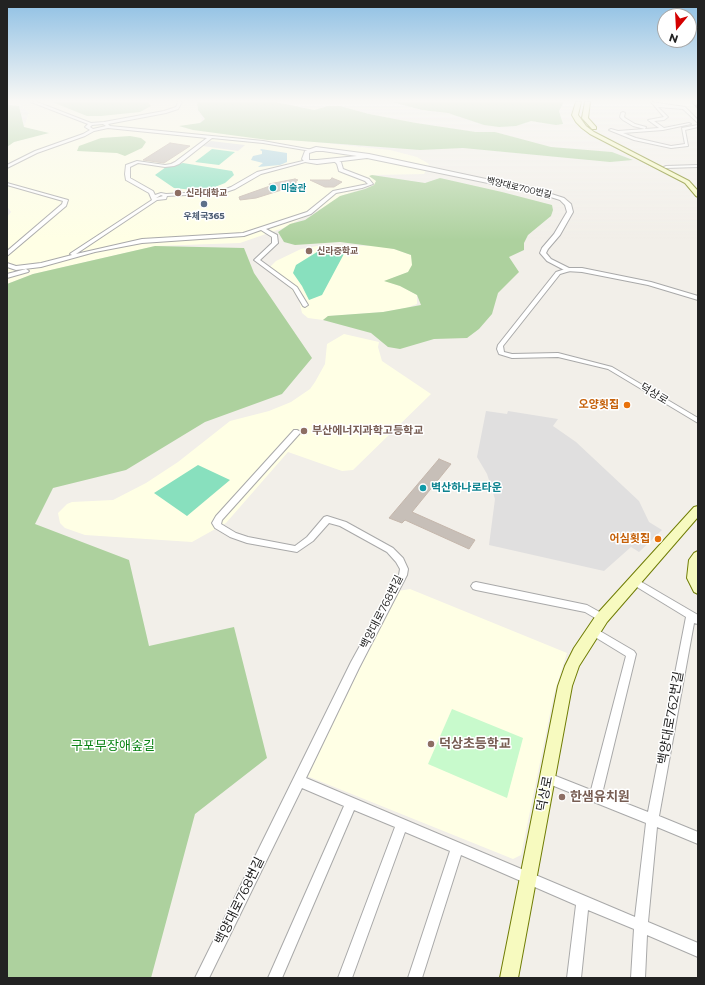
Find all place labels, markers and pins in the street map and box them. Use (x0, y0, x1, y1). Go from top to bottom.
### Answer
marker: 미술관 (268, 183, 278, 193)
place label: 미술관 (281, 183, 306, 193)
marker: 신라대학교 (173, 188, 183, 198)
place label: 신라대학교 (186, 188, 227, 198)
marker: 우체국365 (199, 199, 209, 209)
place label: 우체국365 (183, 211, 225, 221)
marker: 신라중학교 (304, 246, 314, 256)
place label: 신라중학교 (317, 246, 358, 256)
place label: 오양횟집 (579, 398, 619, 412)
marker: 오양횟집 (622, 400, 632, 410)
place label: 부산에너지과학고등학교 (312, 424, 423, 438)
marker: 부산에너지과학고등학교 (299, 426, 309, 436)
place label: 벽산하나로타운 (431, 481, 502, 495)
marker: 벽산하나로타운 (418, 483, 428, 493)
place label: 어심횟집 (610, 532, 650, 546)
marker: 어심횟집 (653, 534, 663, 544)
place label: 덕상초등학교 (439, 736, 511, 752)
marker: 덕상초등학교 (426, 739, 436, 749)
place label: 한샘유치원 (570, 789, 630, 805)
marker: 한샘유치원 (557, 792, 567, 802)

